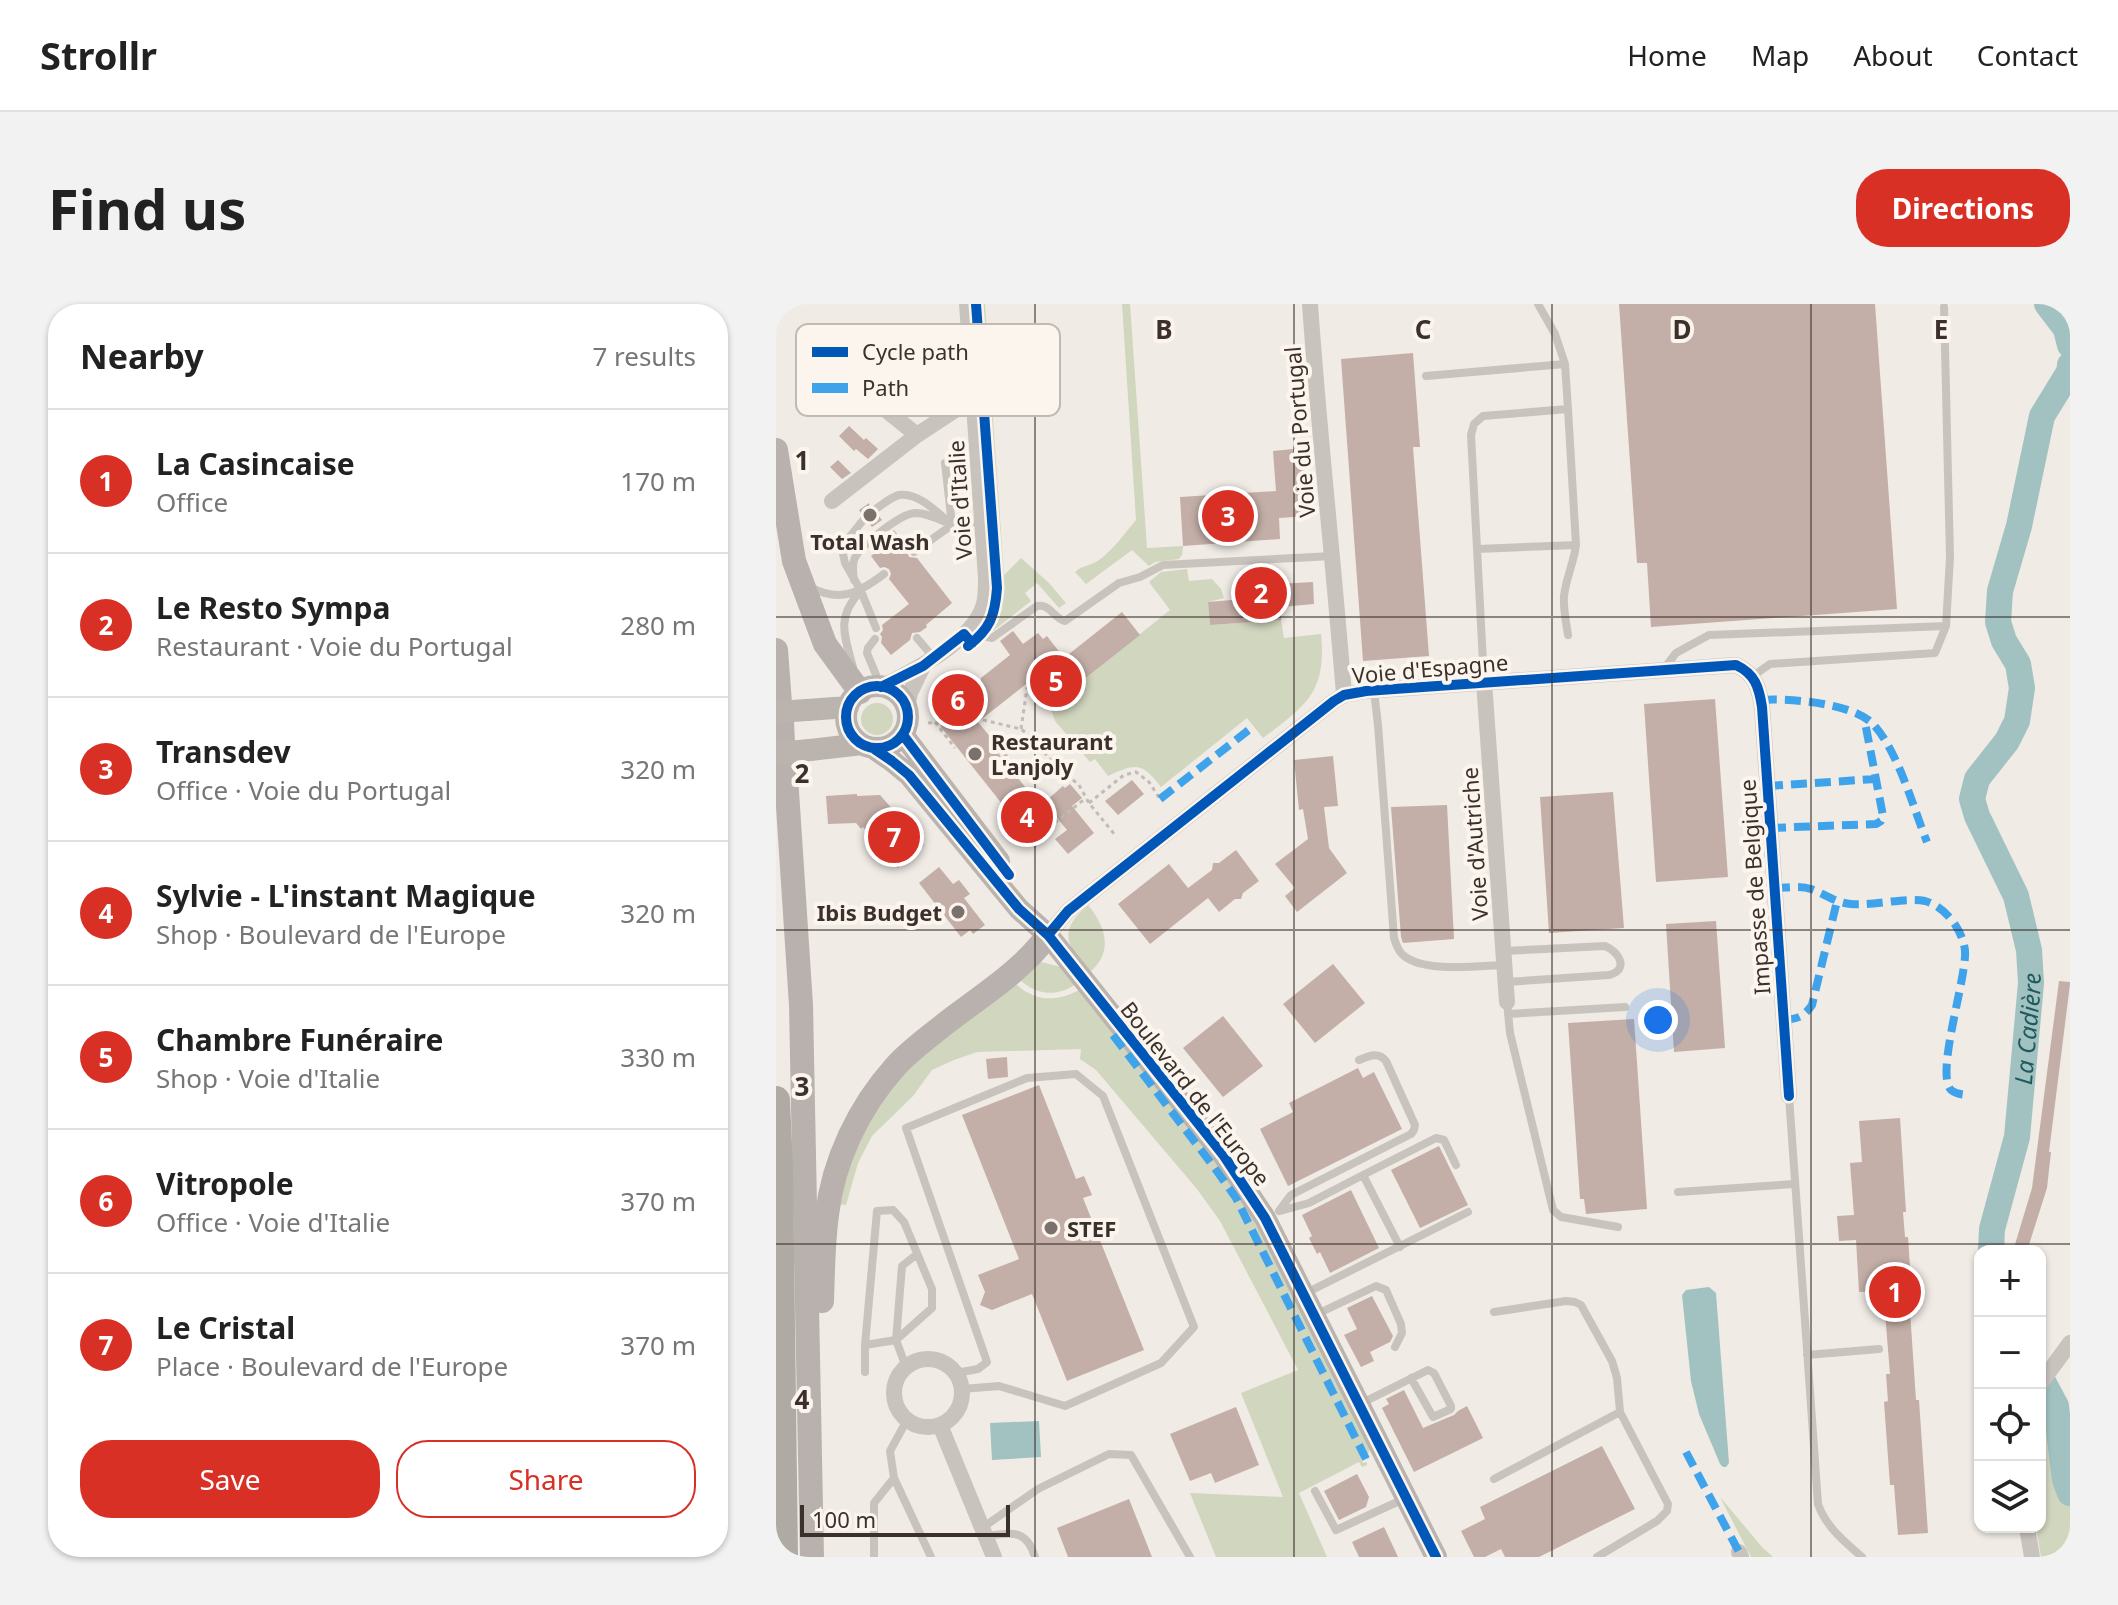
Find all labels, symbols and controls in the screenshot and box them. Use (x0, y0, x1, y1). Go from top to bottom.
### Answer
text: Strollr (40, 29, 157, 81)
text: Home (1627, 36, 1707, 74)
text: Map (1751, 36, 1809, 74)
text: About (1853, 36, 1933, 74)
text: Contact (1977, 36, 2078, 74)
button: Directions (1856, 169, 2070, 247)
text: Find us (48, 170, 246, 246)
text: B (1155, 311, 1173, 347)
text: C (1415, 311, 1431, 347)
text: D (1672, 311, 1692, 347)
text: E (1934, 311, 1948, 347)
legend (796, 324, 1060, 416)
text: Nearby (80, 333, 204, 379)
text: Cycle path (862, 336, 969, 366)
text: 7 results (592, 338, 696, 374)
street label: Voie du Portugal (1277, 345, 1321, 519)
text: Path (862, 372, 909, 402)
street label: Voie d'Italie (940, 439, 978, 561)
text: 1 (795, 442, 809, 478)
text: La Casincaise (156, 443, 355, 484)
text: 1 (99, 463, 113, 499)
text: 170 m (620, 463, 696, 499)
text: Office (156, 484, 228, 520)
pin: 3 (1202, 486, 1254, 546)
marker: Total Wash (861, 506, 879, 524)
place label: Total Wash (810, 526, 930, 556)
pin: 2 (1235, 563, 1287, 623)
text: Le Resto Sympa (156, 587, 391, 628)
text: 2 (99, 607, 113, 643)
text: 280 m (620, 607, 696, 643)
text: Restaurant · Voie du Portugal (156, 628, 513, 664)
street label: Voie d'Espagne (1351, 646, 1509, 690)
pin: 5 (1030, 651, 1082, 711)
pin: 6 (932, 670, 984, 730)
place label: Restaurant L'anjoly (991, 726, 1113, 781)
text: Transdev (156, 731, 291, 772)
marker: Restaurant L'anjoly (966, 745, 984, 763)
text: 3 (99, 751, 113, 787)
text: 320 m (620, 751, 696, 787)
text: 2 (795, 755, 810, 791)
street label: Voie d'Autriche (1454, 766, 1494, 922)
text: Office · Voie du Portugal (156, 772, 451, 808)
street label: Impasse de Belgique (1732, 778, 1776, 996)
pin: 4 (1001, 787, 1053, 847)
pin: 7 (868, 807, 920, 867)
text: Sylvie - L'instant Magique (156, 875, 536, 916)
text: 4 (99, 895, 113, 931)
text: 320 m (620, 895, 696, 931)
place label: Ibis Budget (817, 897, 942, 927)
marker: Ibis Budget (949, 903, 967, 921)
text: Shop · Boulevard de l'Europe (156, 916, 506, 952)
water label: La Cadière (2005, 972, 2048, 1086)
street label: Boulevard de l'Europe (1115, 995, 1277, 1191)
your location (1638, 1000, 1678, 1040)
text: Chambre Funéraire (156, 1019, 443, 1060)
text: 5 (99, 1039, 113, 1075)
text: 330 m (620, 1039, 696, 1075)
text: Shop · Voie d'Italie (156, 1060, 380, 1096)
text: 3 (795, 1068, 809, 1104)
text: Vitropole (156, 1163, 294, 1204)
text: 6 (99, 1183, 113, 1219)
text: 370 m (620, 1183, 696, 1219)
text: Office · Voie d'Italie (156, 1204, 390, 1240)
place label: STEF (1067, 1213, 1116, 1243)
marker: STEF (1042, 1219, 1060, 1237)
map controls (1974, 1245, 2046, 1533)
button: + (1974, 1245, 2046, 1317)
pin: 1 (1869, 1262, 1921, 1322)
text: Le Cristal (156, 1307, 295, 1348)
button: − (1974, 1317, 2046, 1389)
text: 7 (99, 1327, 113, 1363)
text: 370 m (620, 1327, 696, 1363)
text: Place · Boulevard de l'Europe (156, 1348, 508, 1384)
text: 4 (795, 1381, 810, 1417)
button: locate (1974, 1389, 2046, 1461)
button: Save (80, 1440, 380, 1518)
button: Share (396, 1440, 696, 1518)
button: layers (1974, 1461, 2046, 1533)
scale bar (800, 1501, 1010, 1537)
text: 100 m (812, 1504, 876, 1534)

